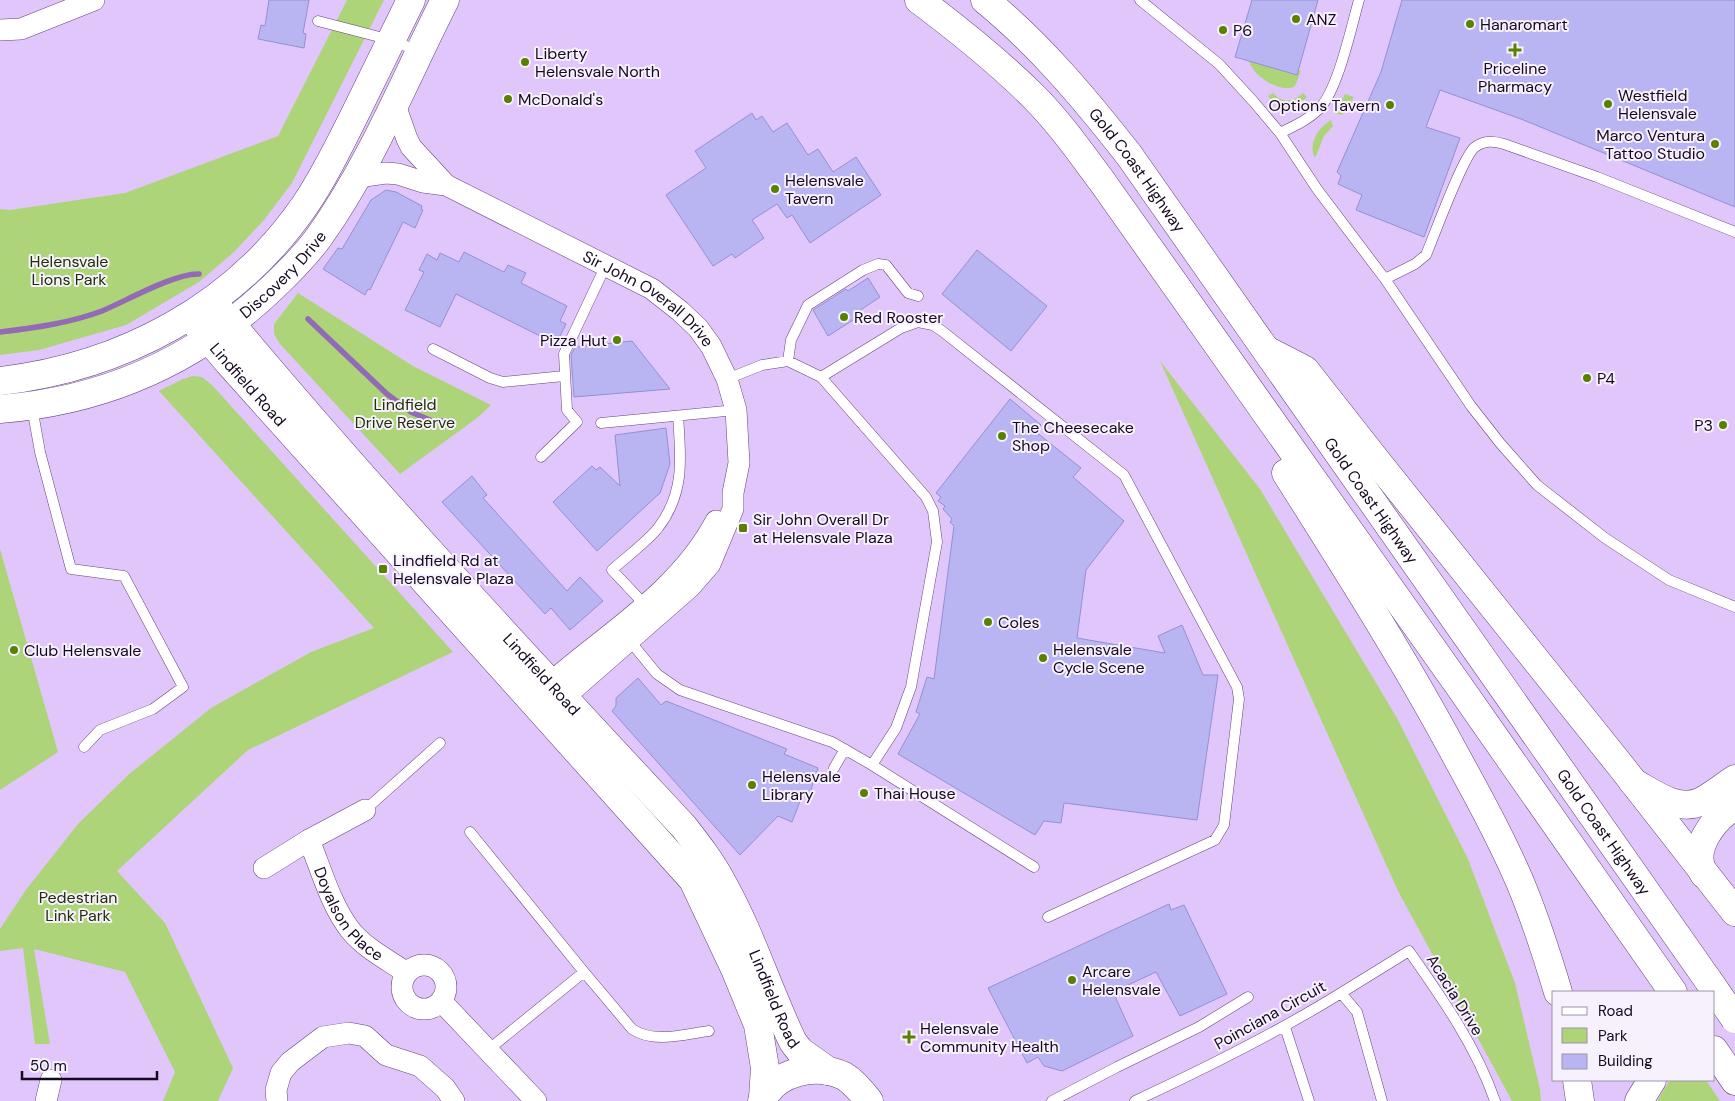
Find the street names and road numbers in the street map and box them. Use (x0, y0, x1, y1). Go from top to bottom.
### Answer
street label: Gold Coast Highway (1085, 103, 1190, 236)
street label: Discovery Drive (235, 226, 331, 323)
street label: Sir John Overall Drive (579, 245, 719, 351)
street label: Lindfield Road (206, 338, 291, 430)
street label: Gold Coast Highway (1320, 433, 1423, 568)
street label: Lindfield Road (499, 628, 585, 720)
street label: Gold Coast Highway (1553, 765, 1656, 899)
street label: Doyalson Place (310, 864, 388, 965)
street label: Lindfield Road (745, 947, 805, 1053)
street label: Acacia Drive (1422, 950, 1488, 1040)
street label: Poinciana Circuit (1210, 976, 1330, 1054)

